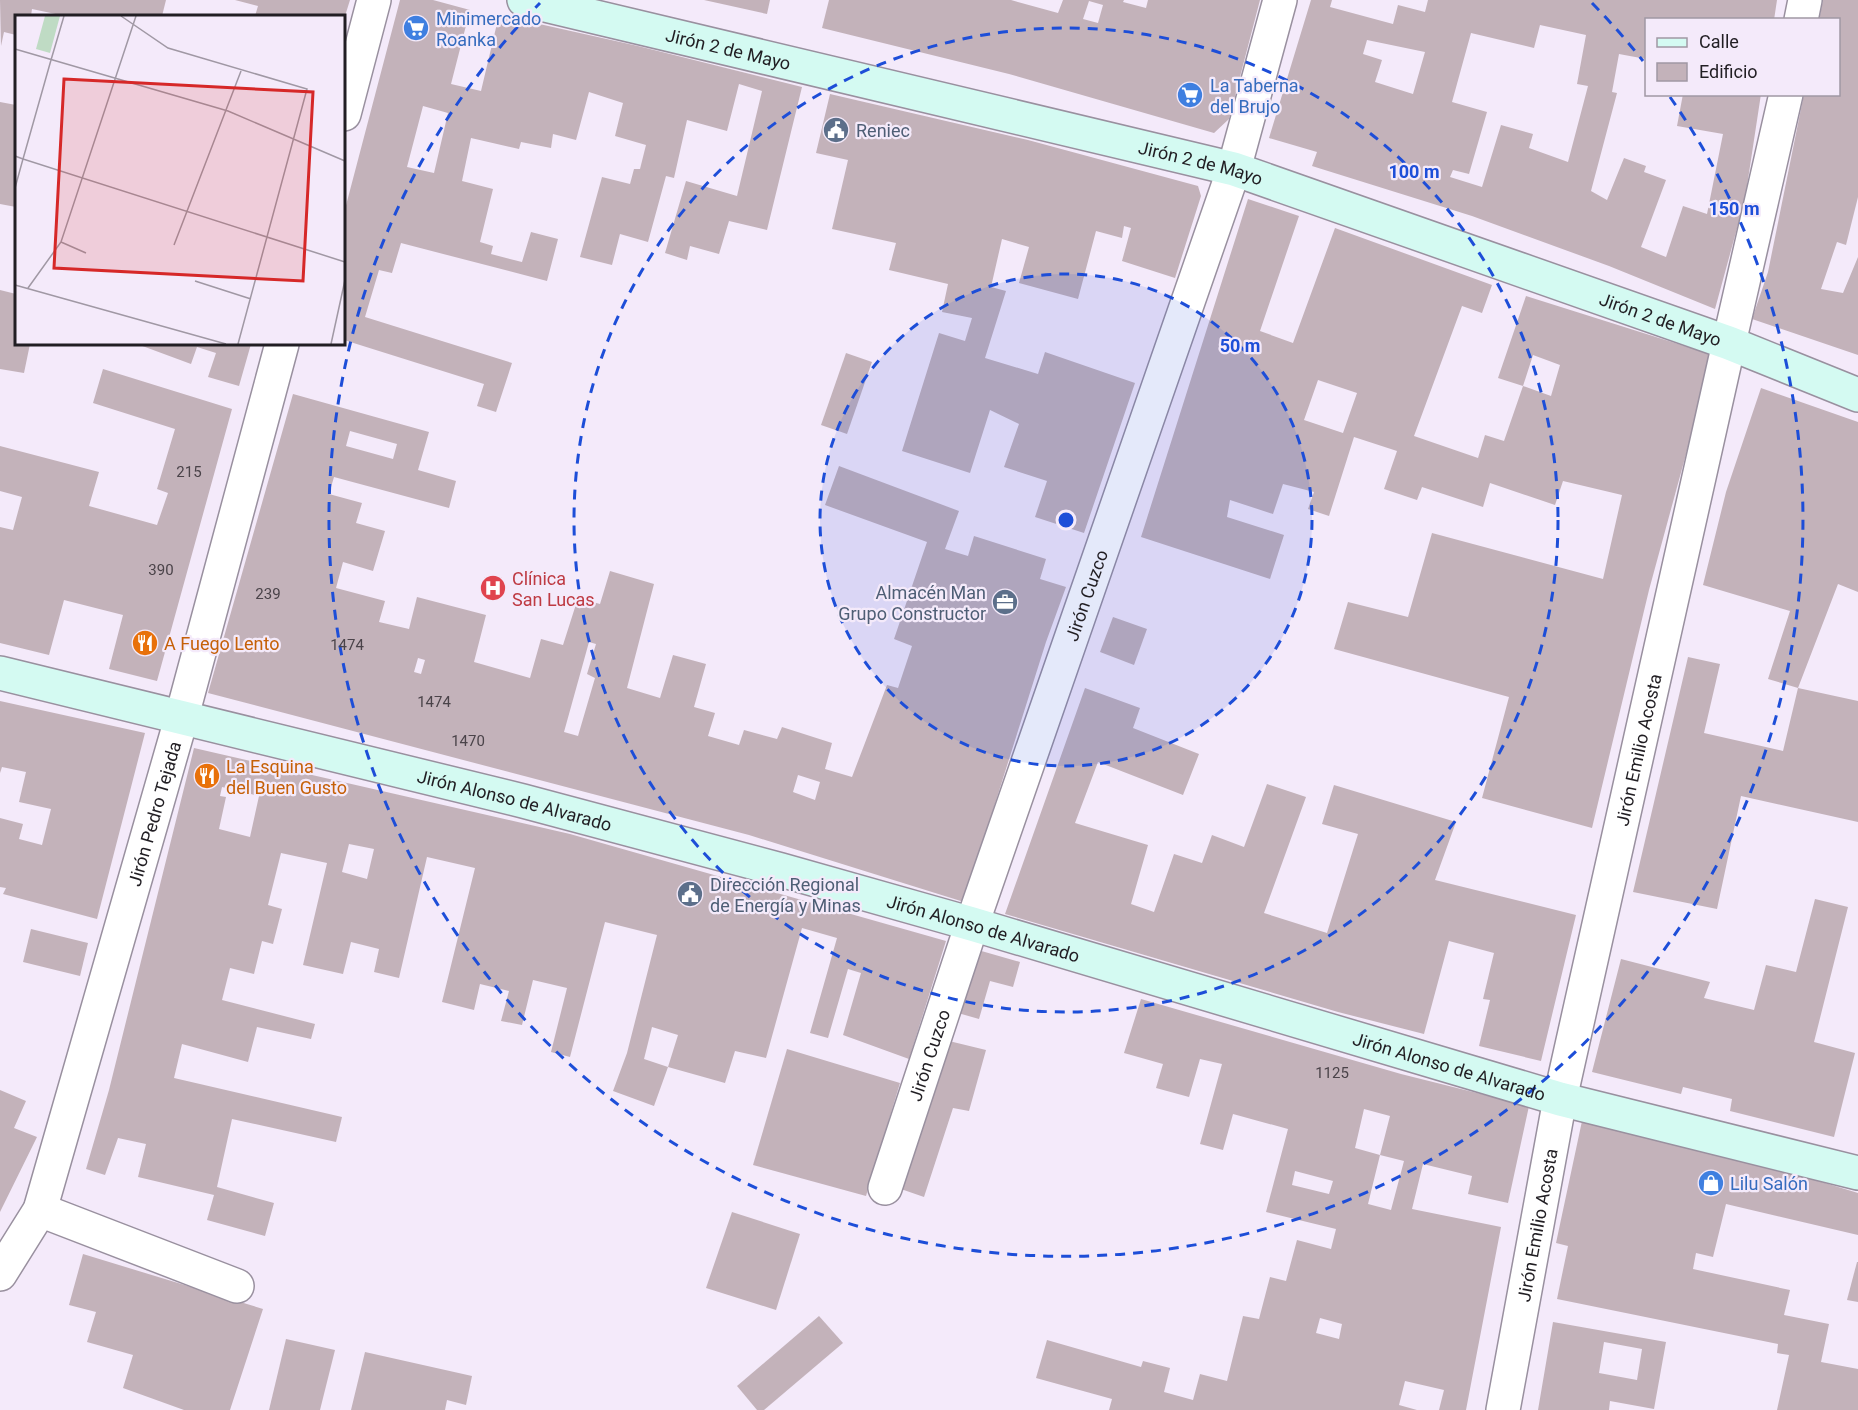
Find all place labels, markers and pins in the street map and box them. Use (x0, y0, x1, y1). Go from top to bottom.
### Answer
place label: Minimercado Roanka (436, 8, 541, 50)
supermarket icon: Minimercado Roanka (401, 13, 431, 43)
place label: La Taberna del Brujo (1210, 75, 1299, 117)
supermarket icon: La Taberna del Brujo (1175, 80, 1205, 110)
public building icon: Reniec (821, 115, 851, 145)
place label: Reniec (856, 120, 910, 141)
centre of rings (1056, 510, 1076, 530)
place label: Clínica San Lucas (512, 568, 595, 610)
hospital icon: Clínica San Lucas (478, 573, 508, 603)
place label: Almacén Man Grupo Constructor (838, 582, 986, 624)
office icon: Almacén Man Grupo Constructor (990, 587, 1020, 617)
restaurant icon: A Fuego Lento (130, 628, 160, 658)
place label: A Fuego Lento (164, 633, 279, 654)
place label: La Esquina del Buen Gusto (226, 756, 347, 798)
restaurant icon: La Esquina del Buen Gusto (192, 761, 222, 791)
place label: Dirección Regional de Energía y Minas (710, 874, 861, 916)
public building icon: Dirección Regional de Energía y Minas (675, 879, 705, 909)
shop icon: Lilu Salón (1696, 1168, 1726, 1198)
place label: Lilu Salón (1730, 1173, 1808, 1194)

